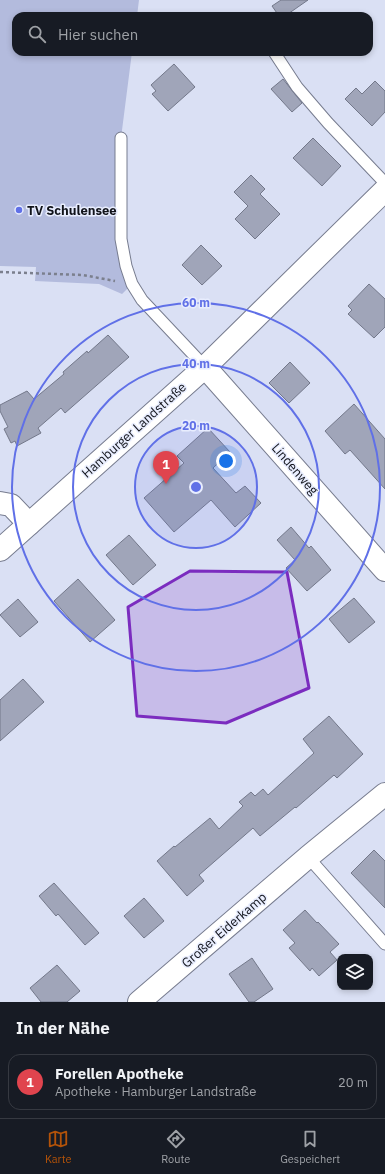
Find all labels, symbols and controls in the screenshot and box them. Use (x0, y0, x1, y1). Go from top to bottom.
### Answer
search box (12, 12, 373, 56)
icon: search (26, 23, 48, 45)
text: Hier suchen (58, 25, 138, 44)
place label: TV Schulensee (27, 202, 117, 219)
marker: TV Schulensee (14, 205, 24, 215)
text: 60 m (182, 295, 210, 310)
text: 40 m (182, 356, 210, 371)
street label: Hamburger Landstraße (78, 379, 190, 481)
text: 20 m (182, 418, 210, 433)
street label: Lindenweg (268, 440, 322, 498)
pin: 1 (153, 451, 179, 484)
your location (216, 451, 236, 471)
centre of rings (189, 480, 203, 494)
street label: Großer Eiderkamp (178, 888, 270, 972)
map controls (337, 954, 373, 990)
button: layers (337, 954, 373, 990)
text: In der Nähe (16, 1017, 110, 1039)
text: Forellen Apotheke (55, 1064, 184, 1083)
text: 1 (26, 1074, 34, 1091)
text: 20 m (338, 1074, 368, 1091)
text: Apotheke · Hamburger Landstraße (55, 1083, 256, 1100)
tab: Karte (45, 1128, 72, 1166)
tab: Route (161, 1128, 190, 1166)
tab: Gespeichert (280, 1128, 340, 1166)

